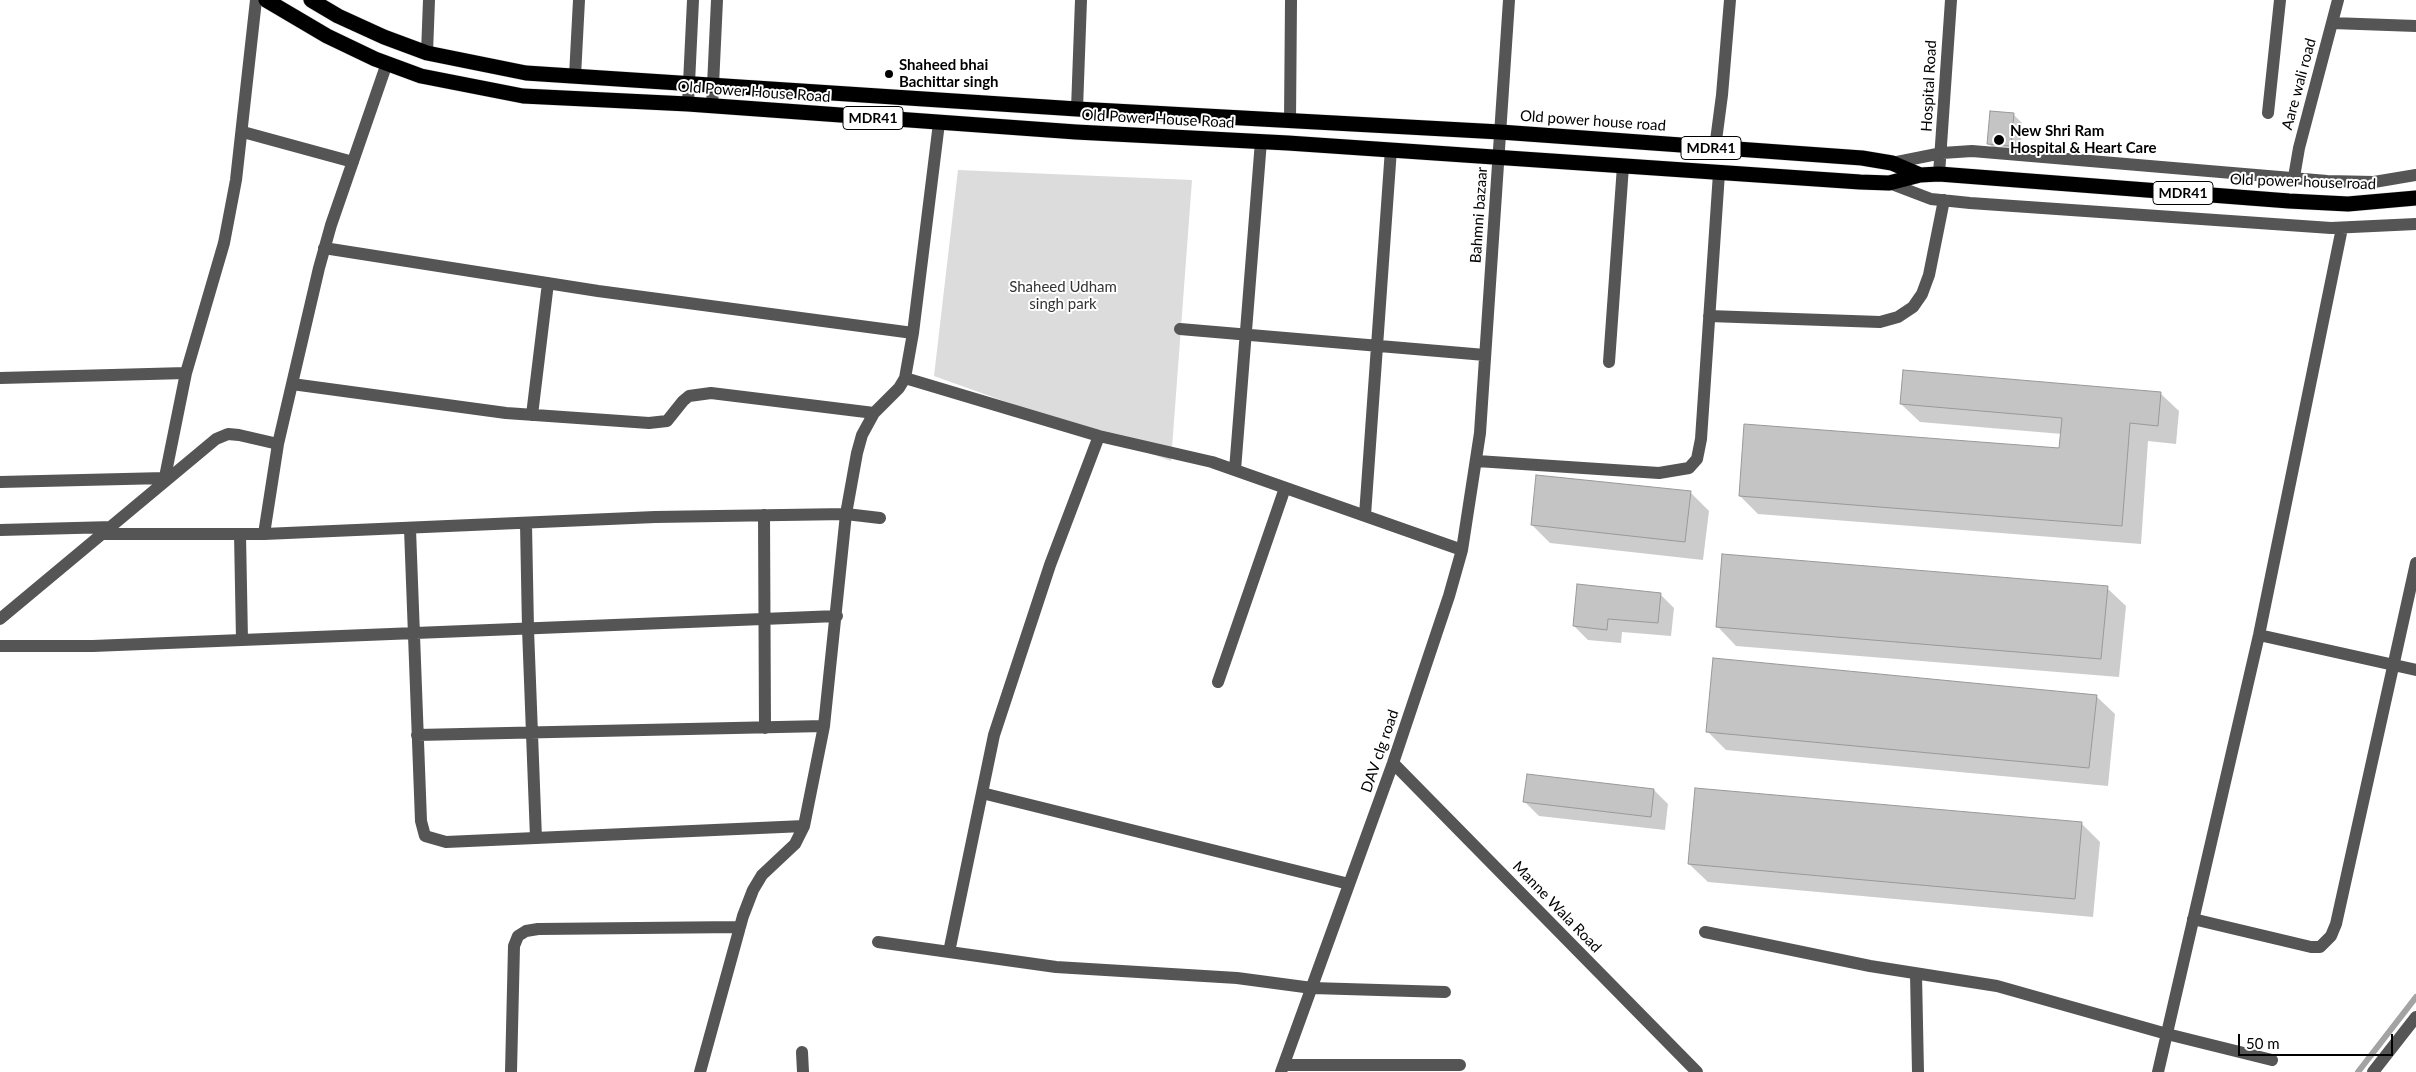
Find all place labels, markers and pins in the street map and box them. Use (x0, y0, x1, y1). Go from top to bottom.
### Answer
place label: Shaheed bhai Bachittar singh (899, 56, 999, 91)
marker: Shaheed bhai Bachittar singh (883, 68, 895, 80)
place label: New Shri Ram Hospital & Heart Care (2010, 122, 2157, 157)
marker: New Shri Ram Hospital & Heart Care (1992, 133, 2006, 147)

